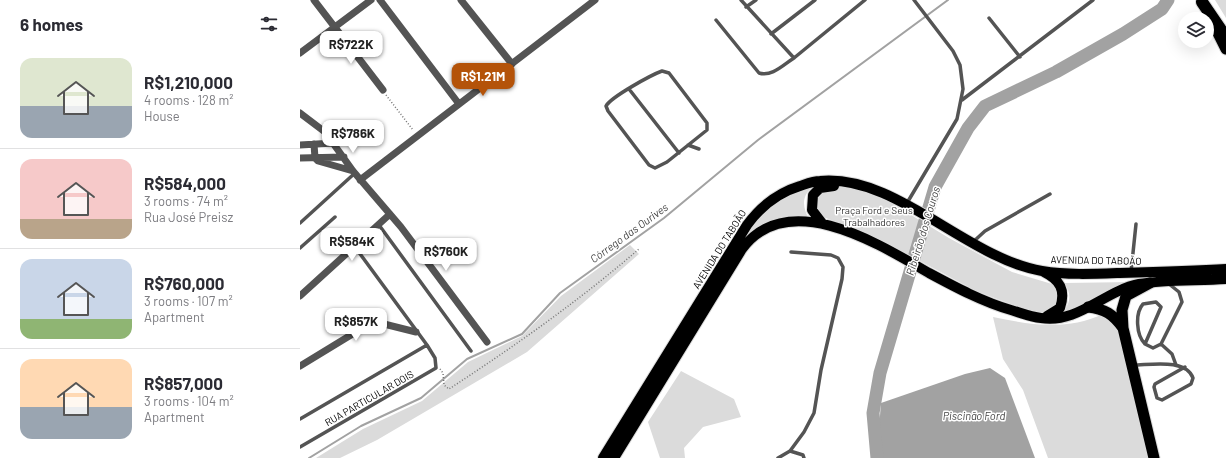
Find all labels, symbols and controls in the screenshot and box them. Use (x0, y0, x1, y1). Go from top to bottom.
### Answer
map controls (1178, 12, 1214, 48)
button: layers (1178, 12, 1214, 48)
icon: filters (258, 13, 280, 35)
text: 6 homes (20, 14, 83, 34)
pin: R$722K (318, 31, 384, 65)
text: R$722K (329, 36, 373, 52)
pin: R$1.21M (446, 63, 520, 97)
text: R$1.21M (461, 68, 505, 84)
text: R$1,210,000 (144, 72, 233, 92)
icon: home (52, 74, 100, 122)
text: 4 rooms · 128 m² (144, 92, 233, 108)
text: House (144, 108, 180, 124)
pin: R$786K (320, 120, 386, 154)
text: R$786K (331, 125, 375, 141)
text: R$584,000 (144, 173, 226, 193)
icon: home (52, 175, 100, 223)
water label: Ribeirão dos Couros (903, 185, 942, 277)
text: 3 rooms · 74 m² (144, 193, 228, 209)
water label: Córrego das Ourives (587, 200, 670, 265)
park label: Praça Ford e Seus Trabalhadores (835, 204, 913, 228)
street label: AVENIDA DO TABOÃO (690, 207, 748, 291)
text: Rua José Preisz (144, 209, 233, 225)
pin: R$584K (319, 228, 385, 262)
text: R$584K (329, 233, 375, 249)
pin: R$760K (413, 238, 479, 272)
text: R$760K (424, 243, 468, 259)
street label: AVENIDA DO TABOÃO (1050, 253, 1142, 267)
text: R$760,000 (144, 273, 225, 293)
icon: home (52, 275, 100, 323)
text: 3 rooms · 107 m² (144, 293, 233, 309)
pin: R$857K (323, 308, 389, 342)
text: Apartment (144, 309, 205, 325)
text: R$857K (334, 313, 378, 329)
street label: RUA PARTICULAR DOIS (323, 368, 416, 428)
text: R$857,000 (144, 373, 223, 393)
icon: home (52, 375, 100, 423)
text: 3 rooms · 104 m² (144, 393, 234, 409)
text: Apartment (144, 409, 205, 425)
water label: Piscinão Ford (943, 409, 1005, 422)

